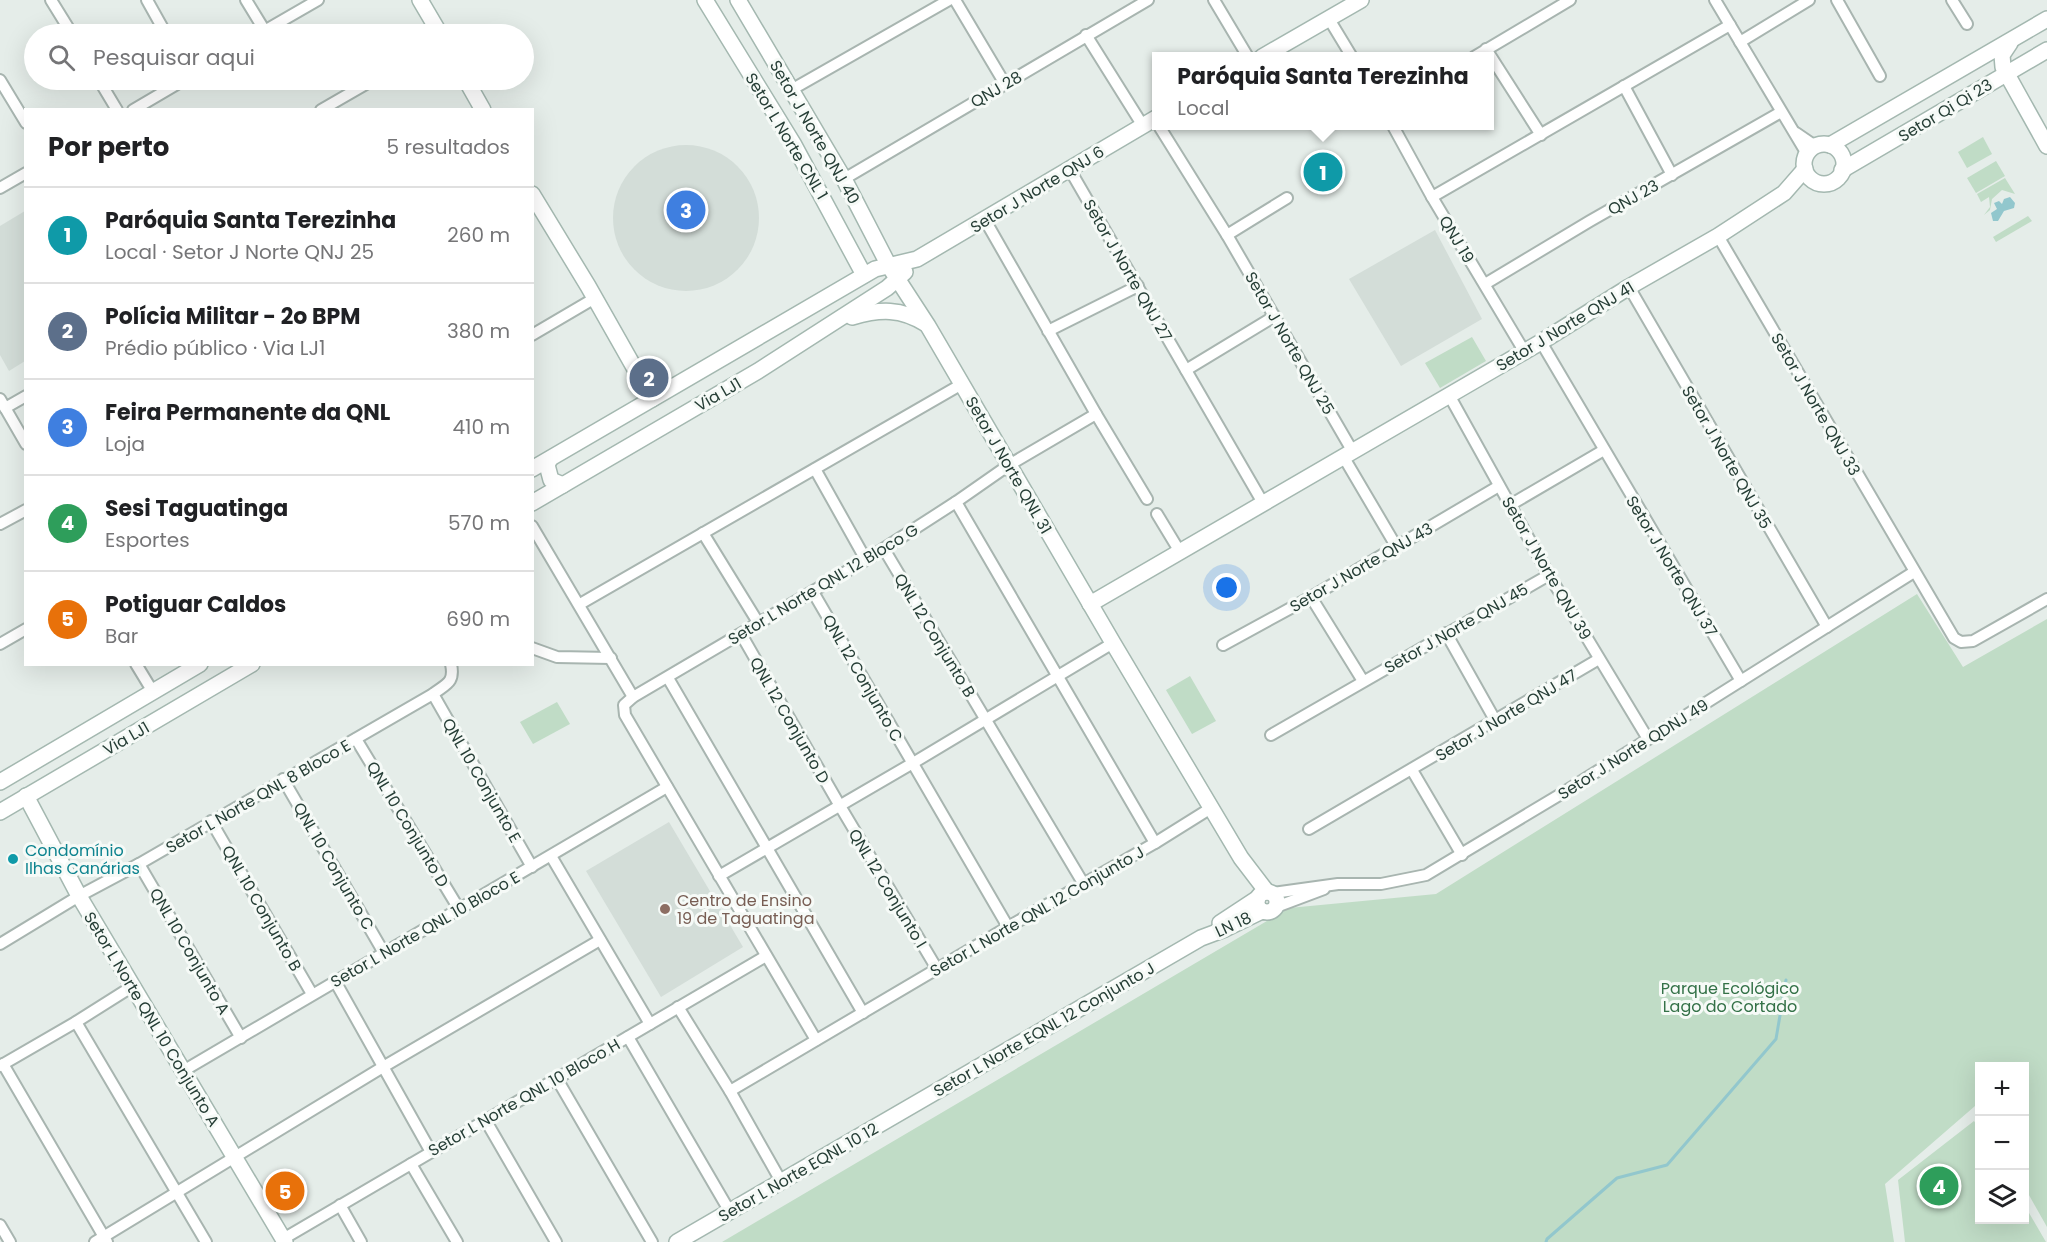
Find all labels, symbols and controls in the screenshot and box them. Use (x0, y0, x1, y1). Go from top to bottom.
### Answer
search box (24, 24, 534, 90)
icon: search (45, 41, 78, 74)
text: Pesquisar aqui (93, 42, 255, 73)
popup (1152, 52, 1494, 130)
street label: Setor J Norte QNJ 40 (764, 56, 865, 208)
text: Paróquia Santa Terezinha (1177, 61, 1469, 92)
street label: QNJ 28 (966, 65, 1026, 113)
street label: Setor L Norte CNL 1 (740, 69, 834, 204)
street label: Setor Qi Qi 23 (1894, 73, 1997, 148)
text: Local (1177, 94, 1229, 122)
text: Por perto (48, 129, 169, 165)
text: 5 resultados (387, 133, 510, 161)
street label: Setor J Norte QNJ 6 (966, 140, 1109, 239)
pin: 1 (1304, 150, 1342, 195)
street label: QNJ 23 (1604, 174, 1663, 221)
pin: 3 (666, 188, 706, 232)
street label: Setor J Norte QNJ 27 (1078, 195, 1178, 346)
text: Paróquia Santa Terezinha (105, 205, 396, 236)
street label: QNJ 19 (1433, 211, 1480, 267)
text: 1 (64, 221, 71, 249)
text: 260 m (447, 221, 510, 249)
text: Local · Setor J Norte QNJ 25 (105, 238, 374, 266)
street label: Setor J Norte QNJ 25 (1239, 267, 1340, 419)
street label: Setor J Norte QNJ 41 (1492, 276, 1639, 377)
text: Polícia Militar - 2o BPM (105, 301, 360, 332)
text: 2 (62, 317, 73, 345)
text: 380 m (447, 317, 510, 345)
street label: Setor J Norte QNJ 33 (1765, 329, 1866, 480)
text: Prédio público · Via LJ1 (105, 334, 326, 362)
pin: 2 (630, 356, 668, 400)
street label: Via LJ1 (691, 372, 746, 417)
street label: Setor J Norte QNJ 35 (1676, 381, 1777, 533)
street label: Setor J Norte QNL 31 (960, 392, 1057, 538)
text: Feira Permanente da QNL (105, 397, 390, 428)
text: 3 (61, 413, 74, 441)
text: 410 m (453, 413, 510, 441)
text: Loja (105, 430, 145, 458)
street label: Setor J Norte QNJ 39 (1496, 492, 1597, 644)
street label: Setor J Norte QNJ 37 (1620, 492, 1723, 641)
text: Sesi Taguatinga (105, 493, 288, 524)
text: 4 (61, 509, 74, 537)
text: 570 m (448, 509, 510, 537)
street label: Setor J Norte QNJ 43 (1285, 517, 1437, 618)
street label: Setor L Norte QNL 12 Bloco G (724, 518, 923, 651)
text: Esportes (105, 526, 190, 554)
street label: QNL 12 Conjunto B (888, 569, 981, 702)
your location (1212, 573, 1241, 602)
street label: Setor J Norte QNJ 45 (1380, 578, 1532, 679)
text: Potiguar Caldos (105, 589, 286, 620)
text: 5 (61, 605, 74, 633)
text: 690 m (446, 605, 510, 633)
street label: QNL 12 Conjunto C (817, 610, 908, 746)
text: Bar (105, 622, 138, 650)
street label: QNL 12 Conjunto D (744, 653, 835, 788)
street label: Setor J Norte QNJ 47 (1431, 664, 1582, 767)
street label: Setor J Norte QDNJ 49 (1553, 694, 1713, 805)
street label: QNL 10 Conjunto E (437, 714, 527, 847)
street label: Via LJ1 (99, 716, 154, 761)
street label: Setor L Norte QNL 8 Bloco E (162, 734, 355, 859)
street label: QNL 10 Conjunto D (361, 757, 454, 892)
street label: QNL 10 Conjunto C (287, 798, 380, 935)
street label: QNL 12 Conjunto I (843, 824, 932, 952)
place label: Condomínio Ilhas Canárias (25, 839, 140, 880)
street label: Setor L Norte QNL 12 Conjunto J (926, 840, 1149, 982)
street label: QNL 10 Conjunto B (216, 841, 307, 976)
marker: Condomínio Ilhas Canárias (6, 852, 20, 866)
street label: Setor L Norte QNL 10 Bloco E (326, 866, 524, 993)
street label: QNL 10 Conjunto A (144, 884, 235, 1019)
place label: Centro de Ensino 19 de Taguatinga (677, 889, 814, 930)
marker: Centro de Ensino 19 de Taguatinga (658, 902, 672, 916)
street label: LN 18 (1211, 906, 1255, 943)
street label: Setor L Norte QNL 10 Conjunto A (78, 907, 225, 1131)
street label: Setor L Norte EQNL 12 Conjunto J (929, 956, 1159, 1102)
park label: Parque Ecológico Lago do Cortado (1661, 977, 1799, 1018)
street label: Setor L Norte QNL 10 Bloco H (424, 1033, 624, 1162)
map controls (1975, 1062, 2029, 1224)
button: + (1975, 1062, 2029, 1116)
button: − (1975, 1116, 2029, 1170)
street label: Setor L Norte EQNL 10 12 (714, 1117, 882, 1228)
pin: 4 (1920, 1164, 1958, 1208)
pin: 5 (266, 1168, 304, 1214)
button: layers (1975, 1170, 2029, 1224)

